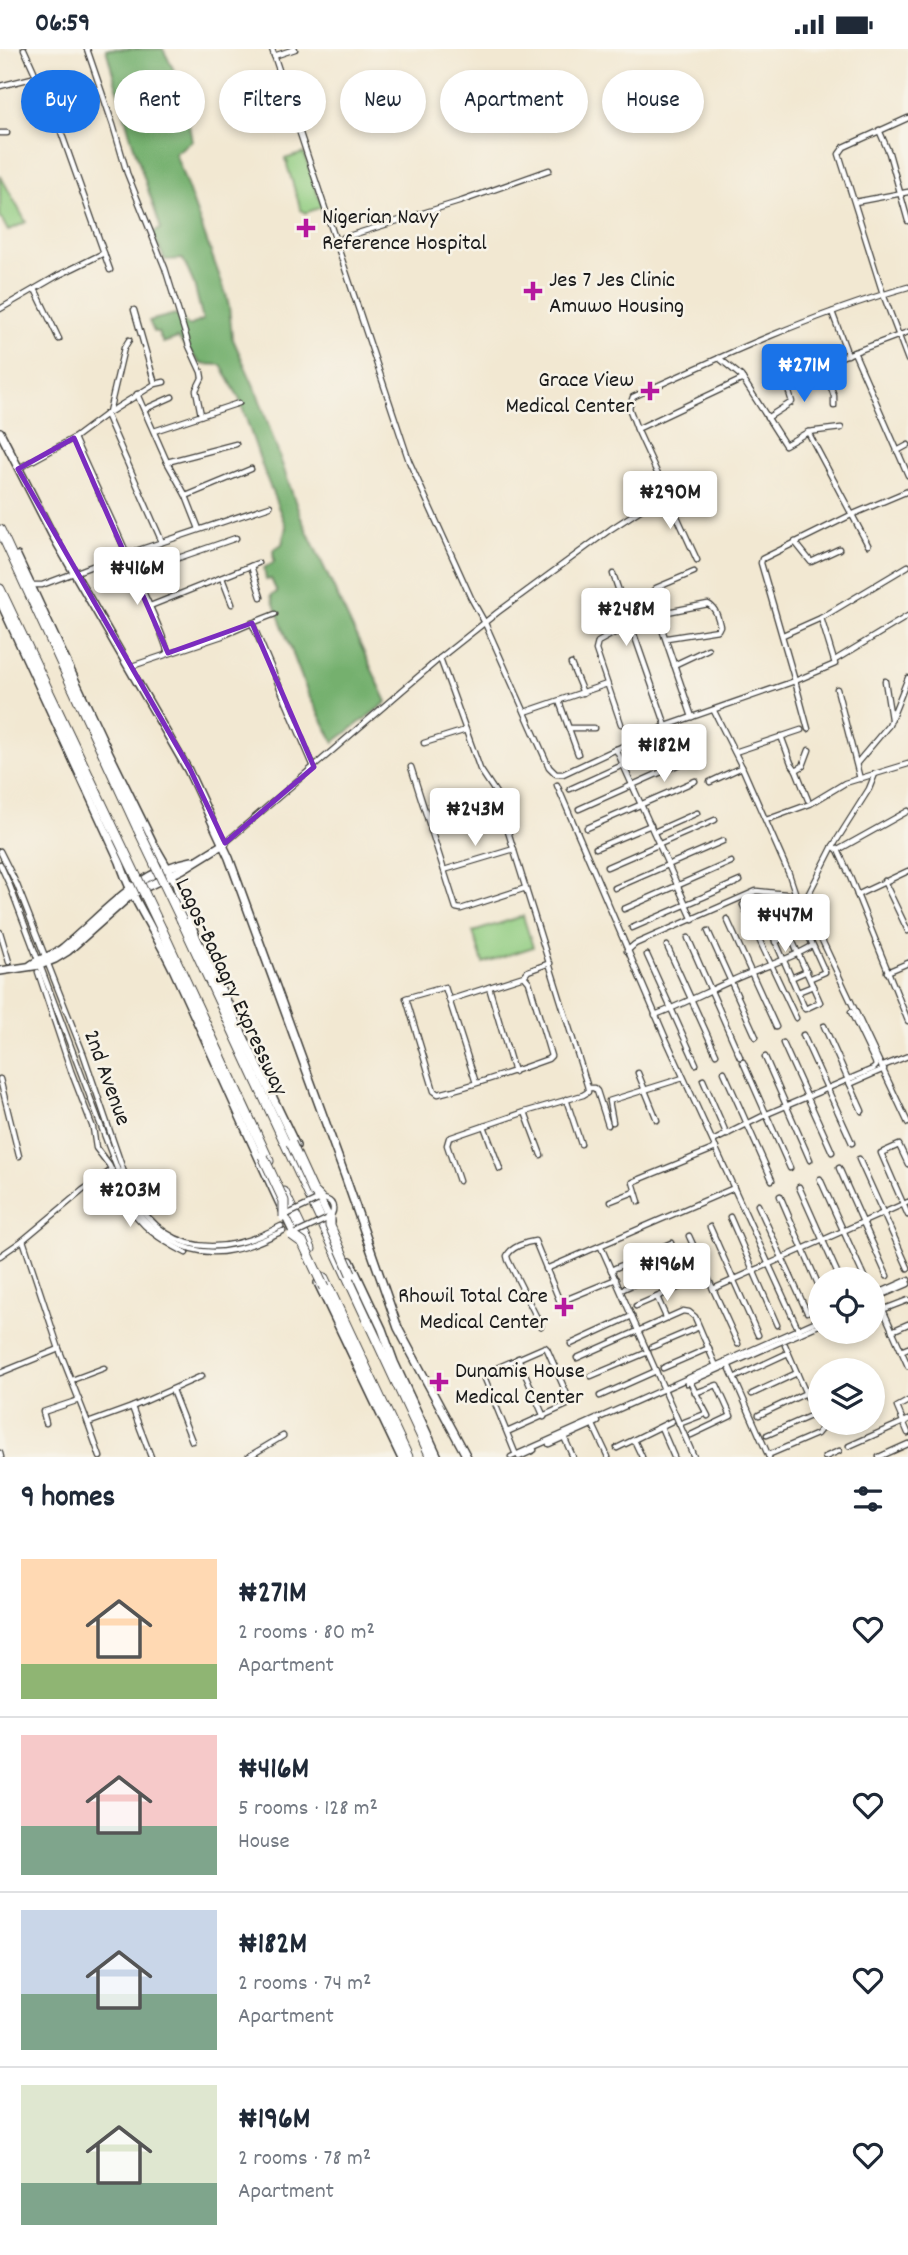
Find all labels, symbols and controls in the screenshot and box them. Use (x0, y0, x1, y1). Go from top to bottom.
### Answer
text: 06:59 (35, 6, 90, 43)
chip: Buy (21, 70, 100, 133)
chip: Rent (114, 70, 205, 133)
chip: Filters (219, 70, 326, 133)
chip: New (340, 70, 426, 133)
chip: Apartment (440, 70, 588, 133)
chip: House (602, 70, 704, 133)
place label: Nigerian Navy Reference Hospital (322, 202, 487, 261)
marker: Nigerian Navy Reference Hospital (296, 218, 316, 238)
place label: Jes 7 Jes Clinic Amuwo Housing (549, 265, 684, 324)
marker: Jes 7 Jes Clinic Amuwo Housing (523, 281, 543, 301)
pin: ₦271M (755, 345, 853, 404)
text: ₦271M (778, 350, 830, 383)
place label: Grace View Medical Center (505, 365, 634, 424)
marker: Grace View Medical Center (640, 381, 660, 401)
pin: ₦290M (621, 471, 719, 531)
text: ₦290M (639, 477, 701, 510)
pin: ₦416M (88, 547, 186, 607)
text: ₦416M (110, 553, 164, 586)
pin: ₦248M (577, 589, 675, 648)
text: ₦248M (597, 594, 655, 627)
pin: ₦182M (615, 725, 713, 784)
text: ₦182M (638, 730, 690, 763)
pin: ₦243M (426, 789, 524, 848)
text: ₦243M (446, 794, 504, 827)
street label: Lagos-Badagry Expressway (165, 873, 295, 1102)
pin: ₦447M (736, 895, 834, 954)
text: ₦447M (757, 900, 813, 933)
street label: 2nd Avenue (73, 1026, 138, 1131)
pin: ₦203M (81, 1169, 179, 1229)
text: ₦203M (99, 1175, 161, 1208)
pin: ₦196M (618, 1243, 716, 1303)
text: ₦196M (639, 1249, 695, 1282)
map controls (808, 1267, 885, 1435)
button: locate (808, 1267, 885, 1344)
place label: Rhowil Total Care Medical Center (398, 1281, 548, 1340)
marker: Rhowil Total Care Medical Center (554, 1297, 574, 1317)
place label: Dunamis House Medical Center (455, 1356, 585, 1415)
button: layers (808, 1358, 885, 1435)
marker: Dunamis House Medical Center (429, 1372, 449, 1392)
text: 9 homes (21, 1478, 115, 1521)
icon: filters (849, 1480, 887, 1518)
text: ₦271M (238, 1574, 307, 1617)
icon: home (77, 1587, 161, 1671)
icon: heart (849, 1610, 887, 1648)
text: 2 rooms · 80 m² (238, 1617, 375, 1650)
text: Apartment (238, 1650, 334, 1683)
text: ₦416M (238, 1750, 309, 1793)
icon: home (77, 1763, 161, 1847)
icon: heart (849, 1786, 887, 1824)
text: 5 rooms · 128 m² (238, 1793, 378, 1826)
text: House (238, 1826, 290, 1859)
text: ₦182M (238, 1925, 307, 1968)
icon: home (77, 1938, 161, 2022)
icon: heart (849, 1961, 887, 1999)
text: 2 rooms · 74 m² (238, 1968, 371, 2001)
text: Apartment (238, 2001, 334, 2034)
text: ₦196M (238, 2100, 310, 2143)
icon: home (77, 2113, 161, 2197)
icon: heart (849, 2136, 887, 2174)
text: 2 rooms · 78 m² (238, 2143, 371, 2176)
text: Apartment (238, 2176, 334, 2209)

